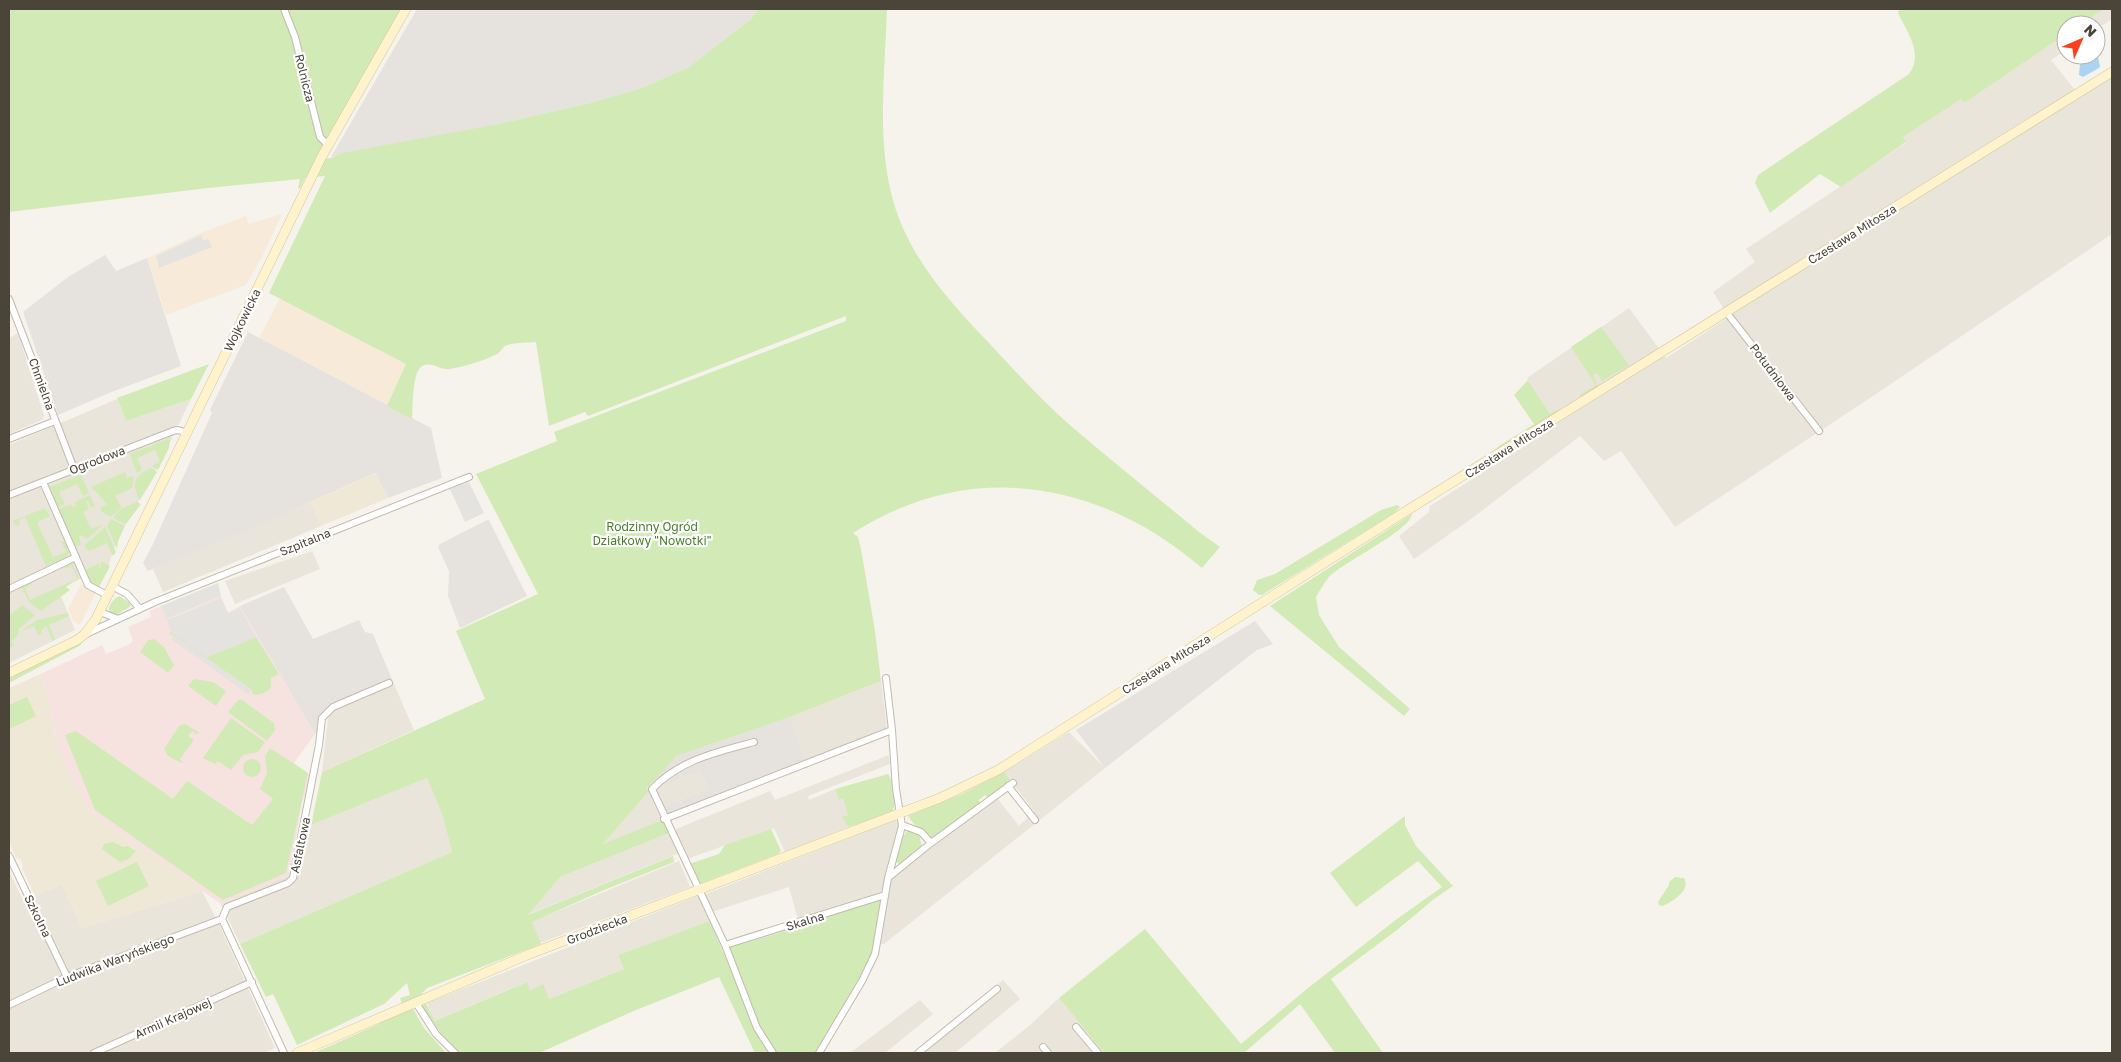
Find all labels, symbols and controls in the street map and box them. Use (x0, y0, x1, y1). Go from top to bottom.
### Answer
north arrow (2056, 15, 2106, 65)
text: N (2081, 21, 2100, 40)
street label: Rolnicza (292, 52, 318, 104)
street label: Czesława Miłosza (1805, 201, 1899, 267)
street label: Wojkowicka (220, 286, 264, 354)
street label: Południowa (1747, 340, 1799, 404)
street label: Chmielna (26, 356, 58, 412)
street label: Czesława Miłosza (1462, 415, 1556, 481)
street label: Ogrodowa (67, 442, 127, 478)
park label: Rodzinny Ogród Działkowy "Nowotki" (593, 519, 711, 548)
street label: Szpitalna (277, 525, 333, 559)
street label: Czesława Miłosza (1119, 631, 1213, 697)
street label: Asfaltowa (287, 816, 313, 874)
street label: Szkolna (21, 892, 55, 940)
street label: Skalna (784, 908, 826, 934)
street label: Grodziecka (564, 911, 630, 947)
street label: Ludwika Waryńskiego (54, 931, 176, 989)
street label: Armii Krajowej (132, 994, 214, 1042)

